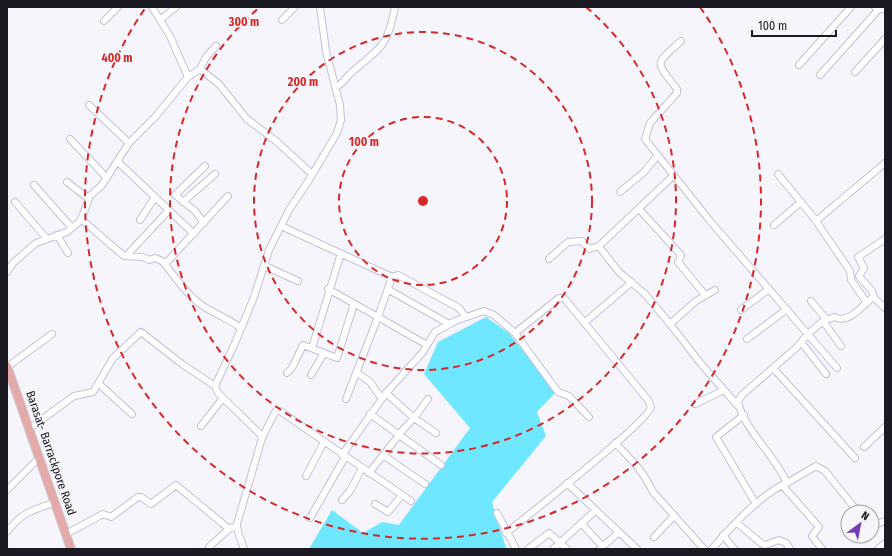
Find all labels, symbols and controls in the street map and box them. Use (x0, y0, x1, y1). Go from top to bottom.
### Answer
scale bar (752, 12, 836, 38)
text: 300 m (228, 15, 259, 29)
text: 100 m (758, 19, 787, 33)
text: 400 m (102, 51, 132, 65)
text: 200 m (287, 75, 318, 89)
text: 100 m (349, 135, 379, 149)
centre of rings (416, 194, 430, 208)
street label: Barasat- Barrackpore Road (23, 389, 79, 517)
north arrow (840, 504, 880, 544)
text: N (859, 509, 871, 523)

